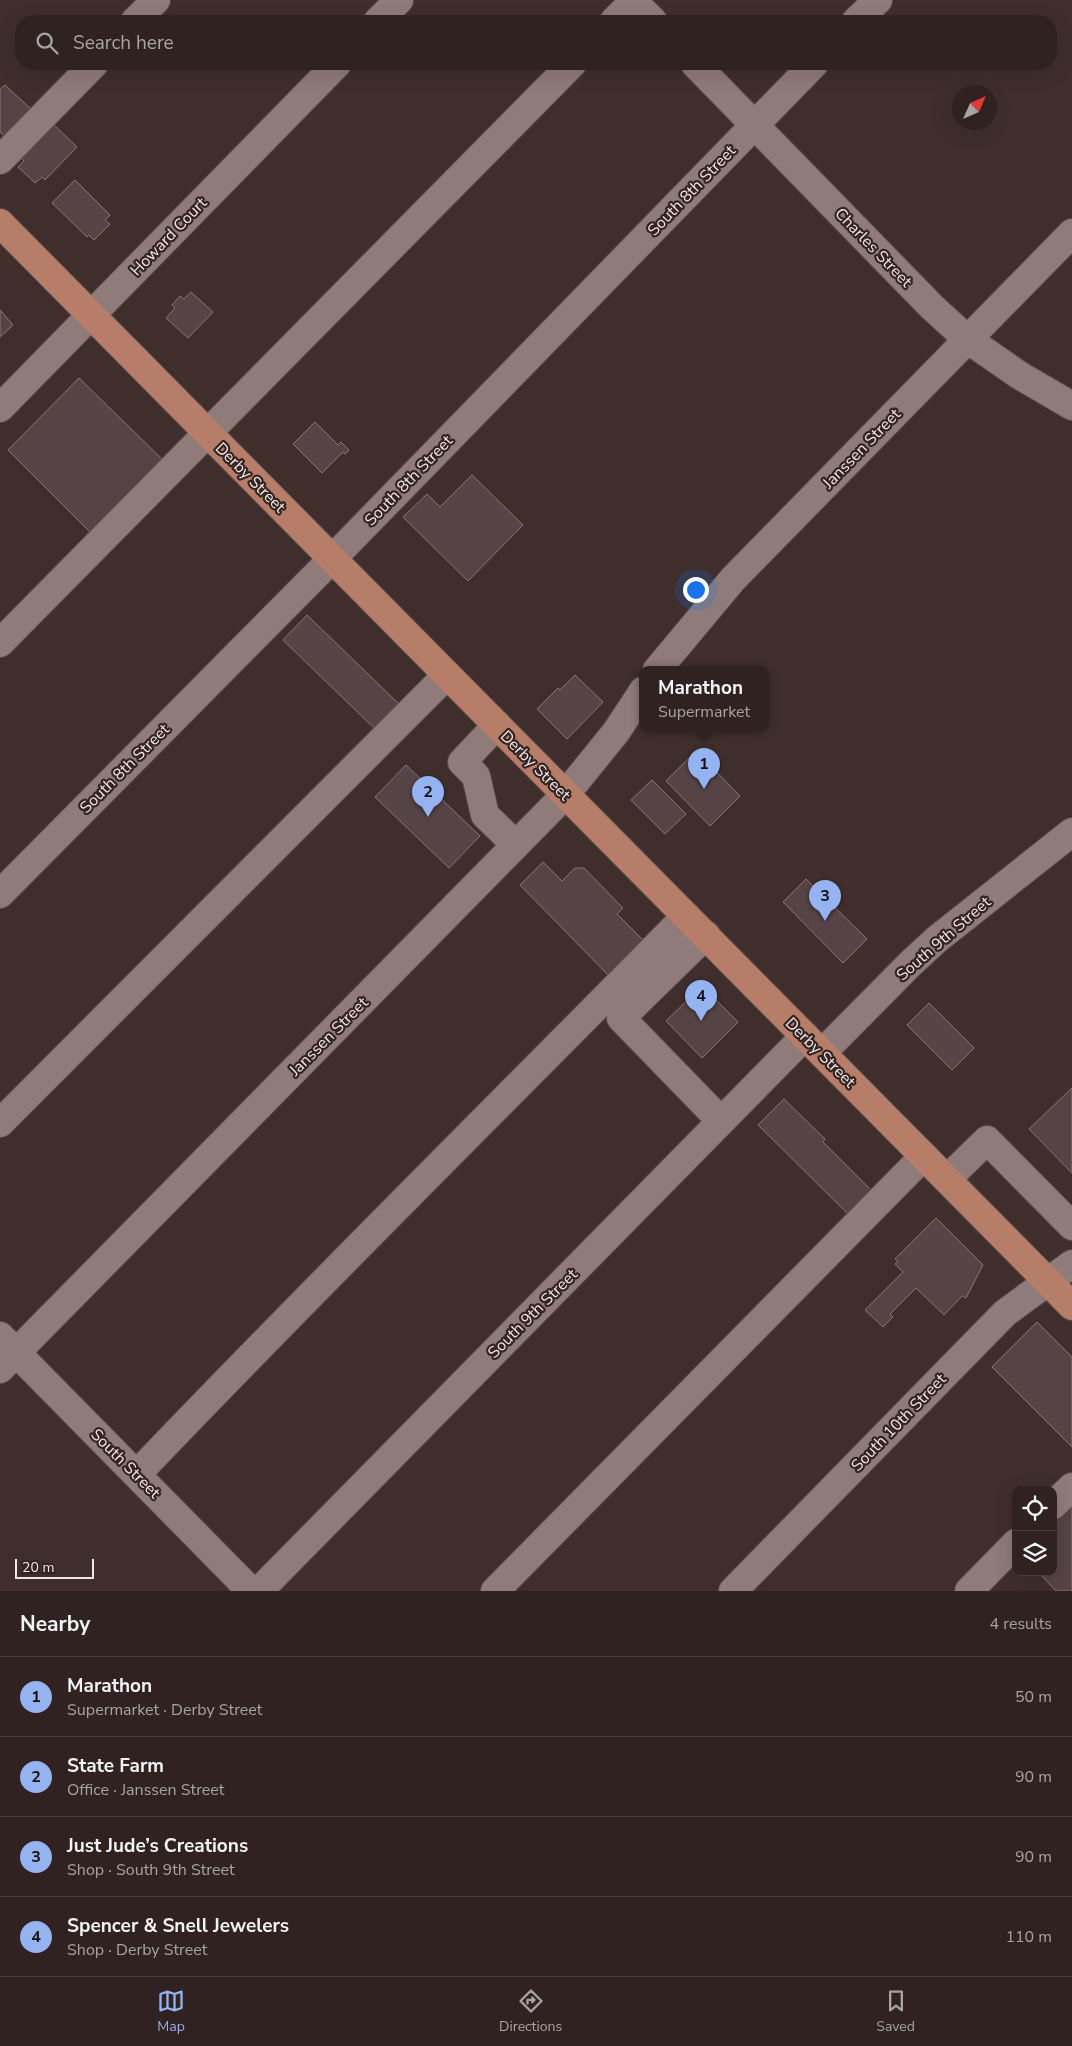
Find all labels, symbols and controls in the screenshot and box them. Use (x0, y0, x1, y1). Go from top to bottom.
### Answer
search box (15, 15, 1057, 70)
icon: search (33, 29, 61, 57)
text: Search here (73, 30, 174, 56)
north arrow (952, 85, 997, 130)
street label: South 8th Street (643, 140, 741, 241)
street label: Howard Court (126, 192, 212, 281)
street label: Charles Street (830, 203, 917, 293)
street label: Janssen Street (817, 404, 906, 494)
street label: South 8th Street (360, 430, 458, 531)
street label: Derby Street (210, 438, 291, 518)
your location (683, 577, 709, 603)
popup (639, 666, 769, 731)
text: Marathon (658, 675, 743, 701)
text: Supermarket (658, 701, 750, 723)
street label: South 8th Street (75, 719, 175, 818)
street label: Derby Street (495, 726, 576, 806)
pin: 1 (688, 748, 720, 789)
pin: 2 (412, 776, 444, 817)
pin: 3 (809, 880, 841, 921)
street label: South 9th Street (892, 891, 996, 986)
pin: 4 (685, 980, 717, 1021)
street label: Janssen Street (284, 992, 373, 1082)
street label: Derby Street (780, 1013, 861, 1093)
street label: South 9th Street (483, 1264, 583, 1363)
street label: South 10th Street (846, 1369, 951, 1476)
street label: South Street (86, 1424, 165, 1504)
map controls (1012, 1486, 1057, 1576)
button: locate (1012, 1486, 1057, 1531)
button: layers (1012, 1531, 1057, 1576)
scale bar (15, 1556, 94, 1579)
text: 20 m (22, 1558, 54, 1577)
text: Nearby (20, 1610, 90, 1638)
text: 4 results (990, 1613, 1052, 1635)
text: Marathon (67, 1673, 152, 1699)
text: 1 (31, 1686, 41, 1708)
text: 50 m (1015, 1686, 1052, 1708)
text: Supermarket · Derby Street (67, 1699, 262, 1721)
text: State Farm (67, 1753, 164, 1779)
text: 2 (31, 1766, 41, 1788)
text: 90 m (1015, 1766, 1052, 1788)
text: Office · Janssen Street (67, 1779, 224, 1801)
text: Just Jude’s Creations (67, 1833, 248, 1859)
text: 3 (31, 1846, 41, 1868)
text: 90 m (1015, 1846, 1052, 1868)
text: Shop · South 9th Street (67, 1859, 235, 1881)
text: Spencer & Snell Jewelers (67, 1913, 289, 1939)
text: 4 (31, 1926, 41, 1948)
text: 110 m (1005, 1926, 1052, 1948)
text: Shop · Derby Street (67, 1939, 207, 1961)
tab: Map (157, 1987, 185, 2036)
tab: Directions (499, 1987, 562, 2036)
tab: Saved (876, 1987, 915, 2036)

